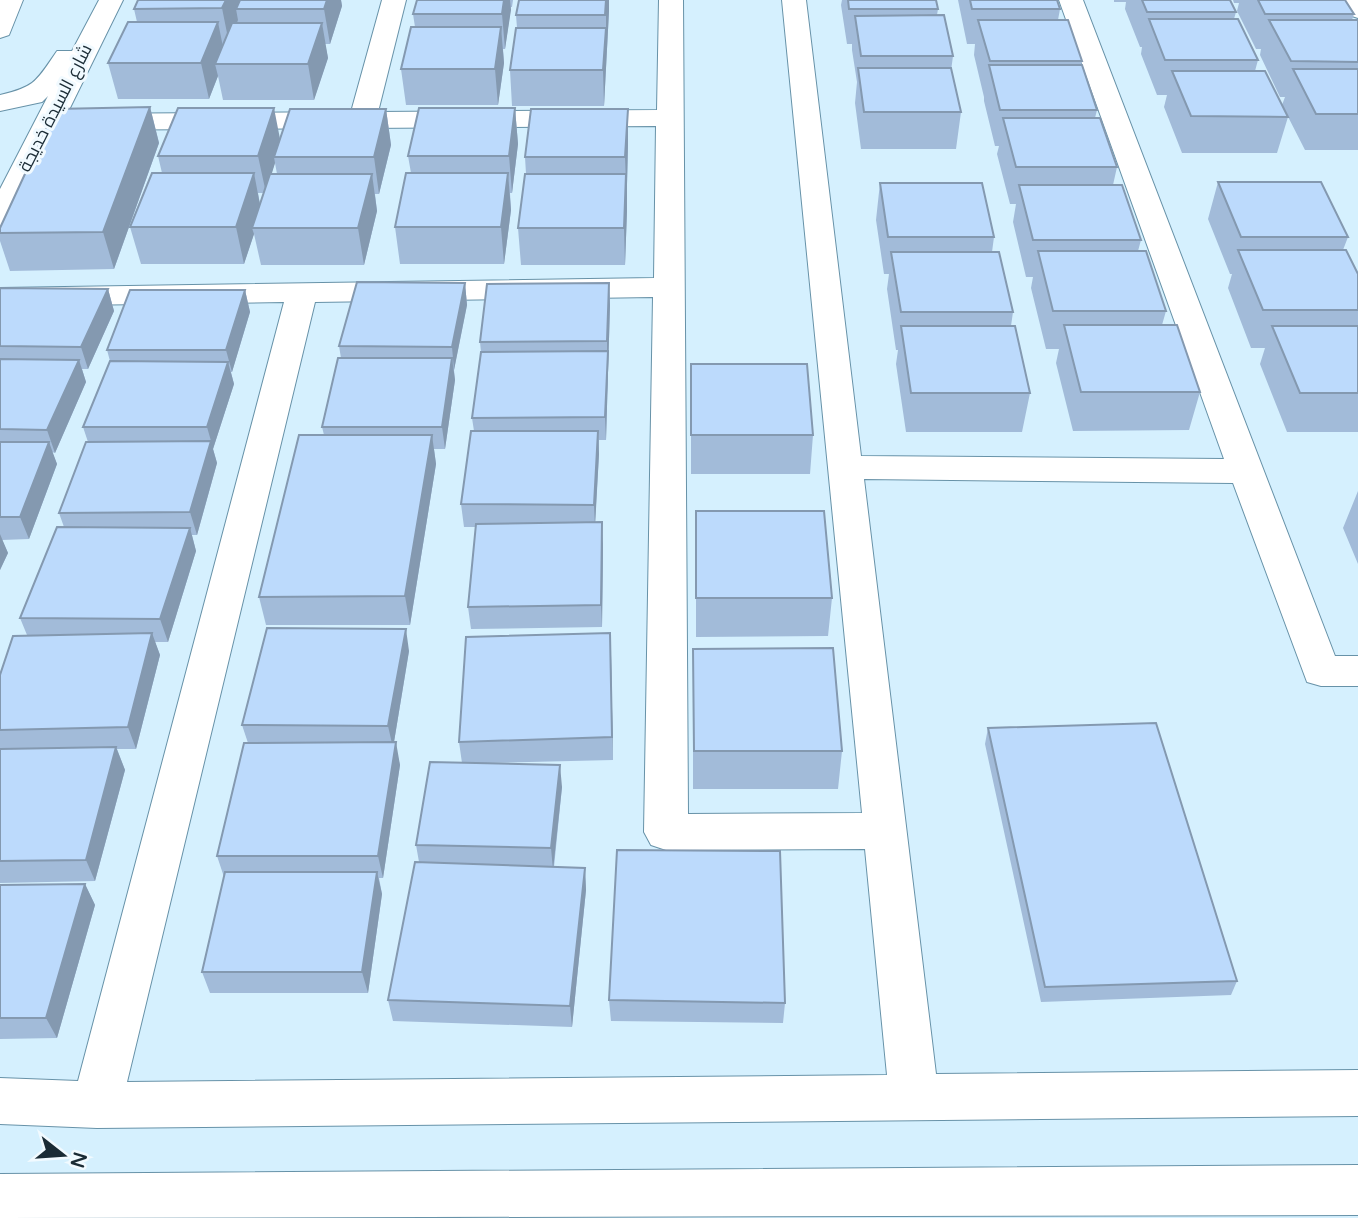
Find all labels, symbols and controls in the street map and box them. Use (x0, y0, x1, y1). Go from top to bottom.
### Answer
street label: شارع السيدة خديجة (13, 40, 98, 176)
north arrow (28, 1120, 98, 1190)
text: N (66, 1149, 91, 1170)

